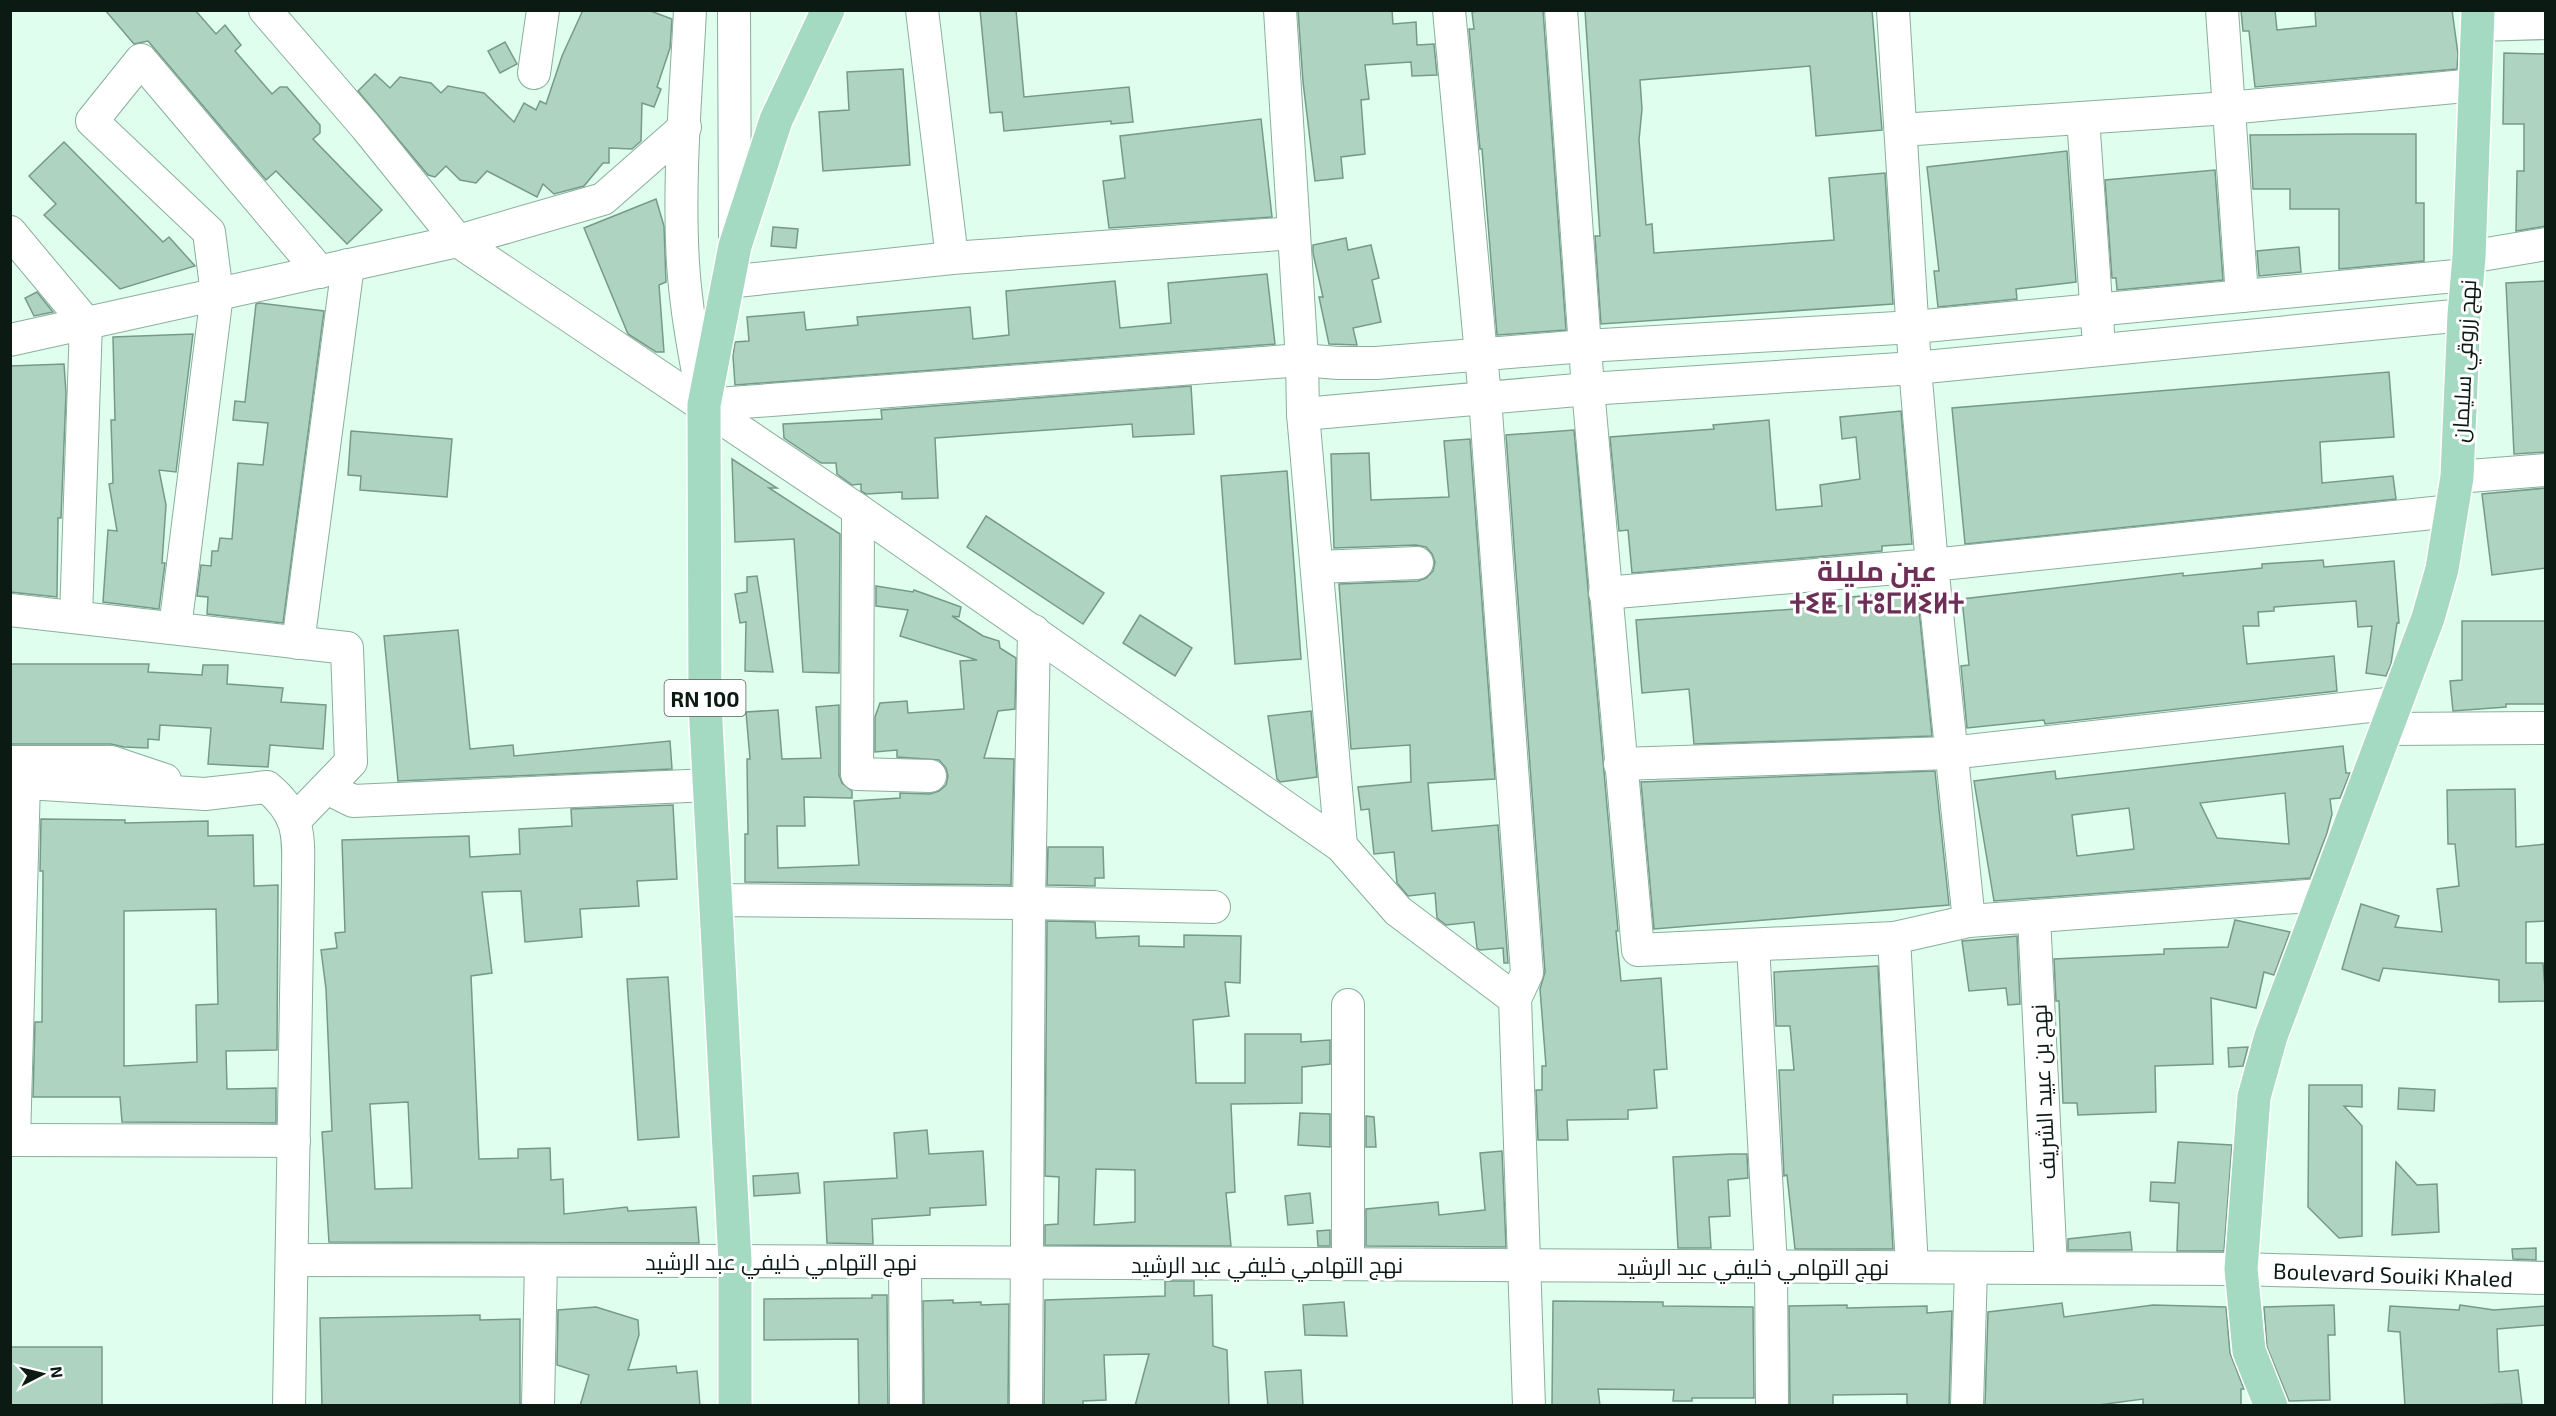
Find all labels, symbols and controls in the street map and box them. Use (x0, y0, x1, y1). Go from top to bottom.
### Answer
street label: نهج زروقي سليمان (2446, 279, 2485, 444)
district label: عين مليلة ⵜⵉⵟ ⵏ ⵜⵓⵎⵍⵉⵍⵜ (1790, 553, 1965, 619)
road number: RN 100 (664, 680, 746, 716)
street label: نهج بن عبيد الشريف (2024, 1003, 2063, 1180)
street label: نهج التهامي خليفي عبد الرشيد (645, 1248, 917, 1279)
street label: نهج التهامي خليفي عبد الرشيد (1131, 1251, 1403, 1282)
street label: نهج التهامي خليفي عبد الرشيد (1617, 1253, 1889, 1284)
street label: Boulevard Souiki Khaled (2273, 1257, 2513, 1291)
north arrow (12, 1344, 72, 1404)
text: N (47, 1365, 68, 1379)

